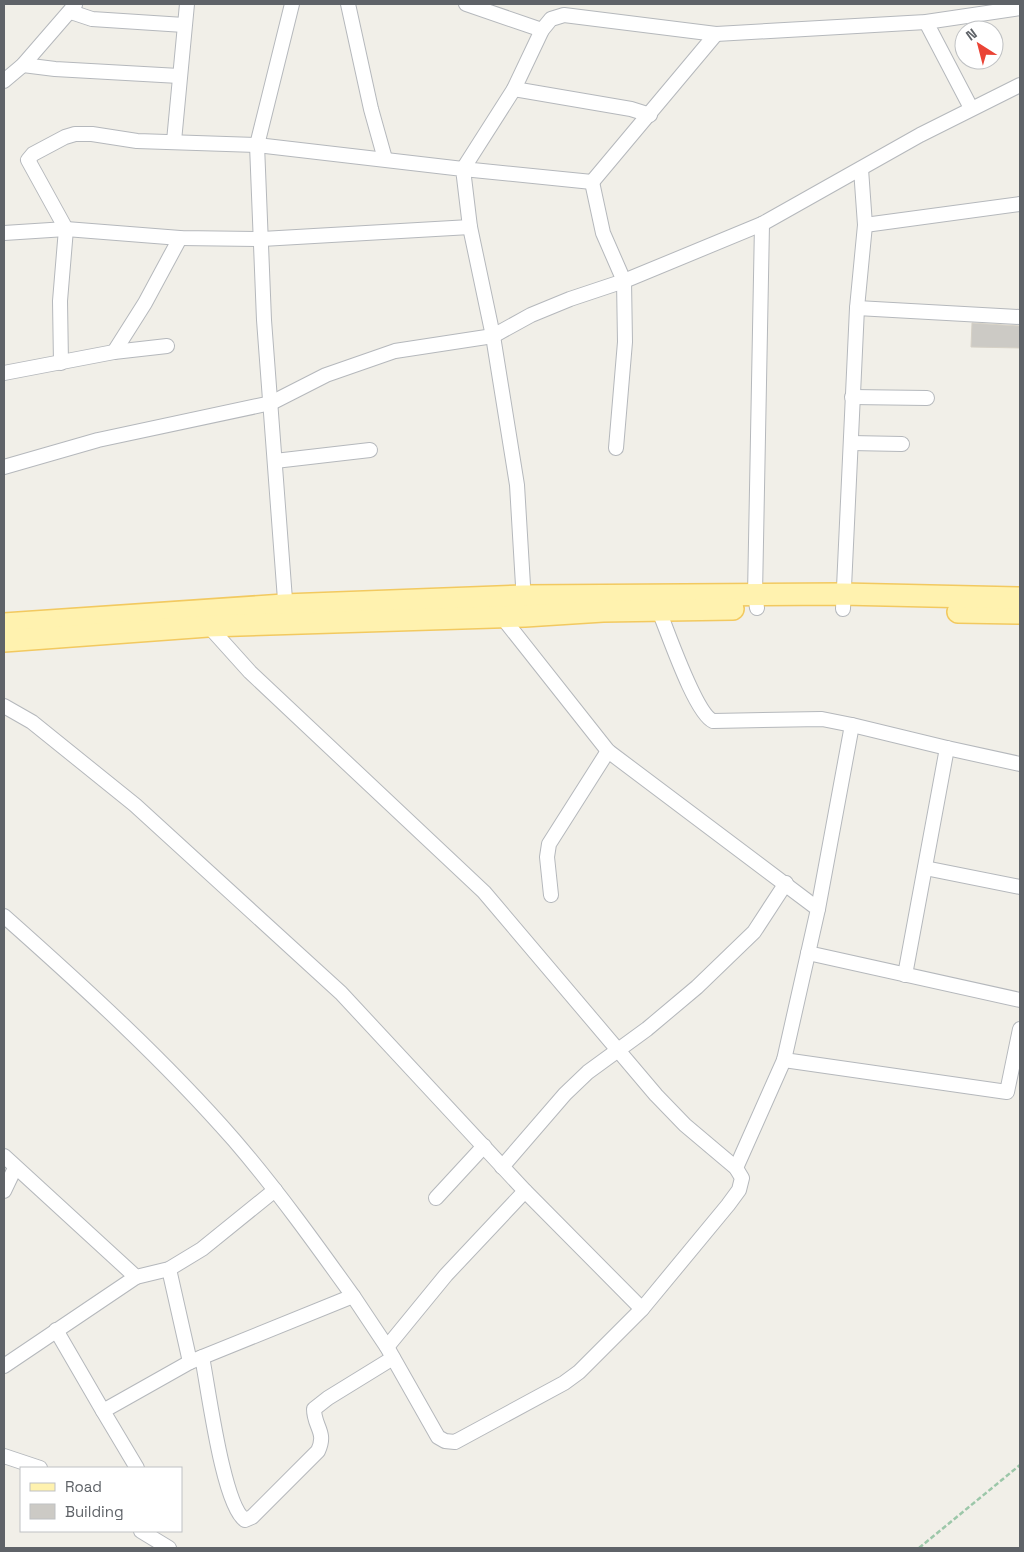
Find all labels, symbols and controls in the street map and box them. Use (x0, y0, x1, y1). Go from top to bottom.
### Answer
north arrow (954, 20, 1004, 70)
text: N (962, 24, 980, 45)
legend (20, 1467, 182, 1532)
text: Road (65, 1477, 102, 1496)
text: Building (65, 1502, 124, 1521)

